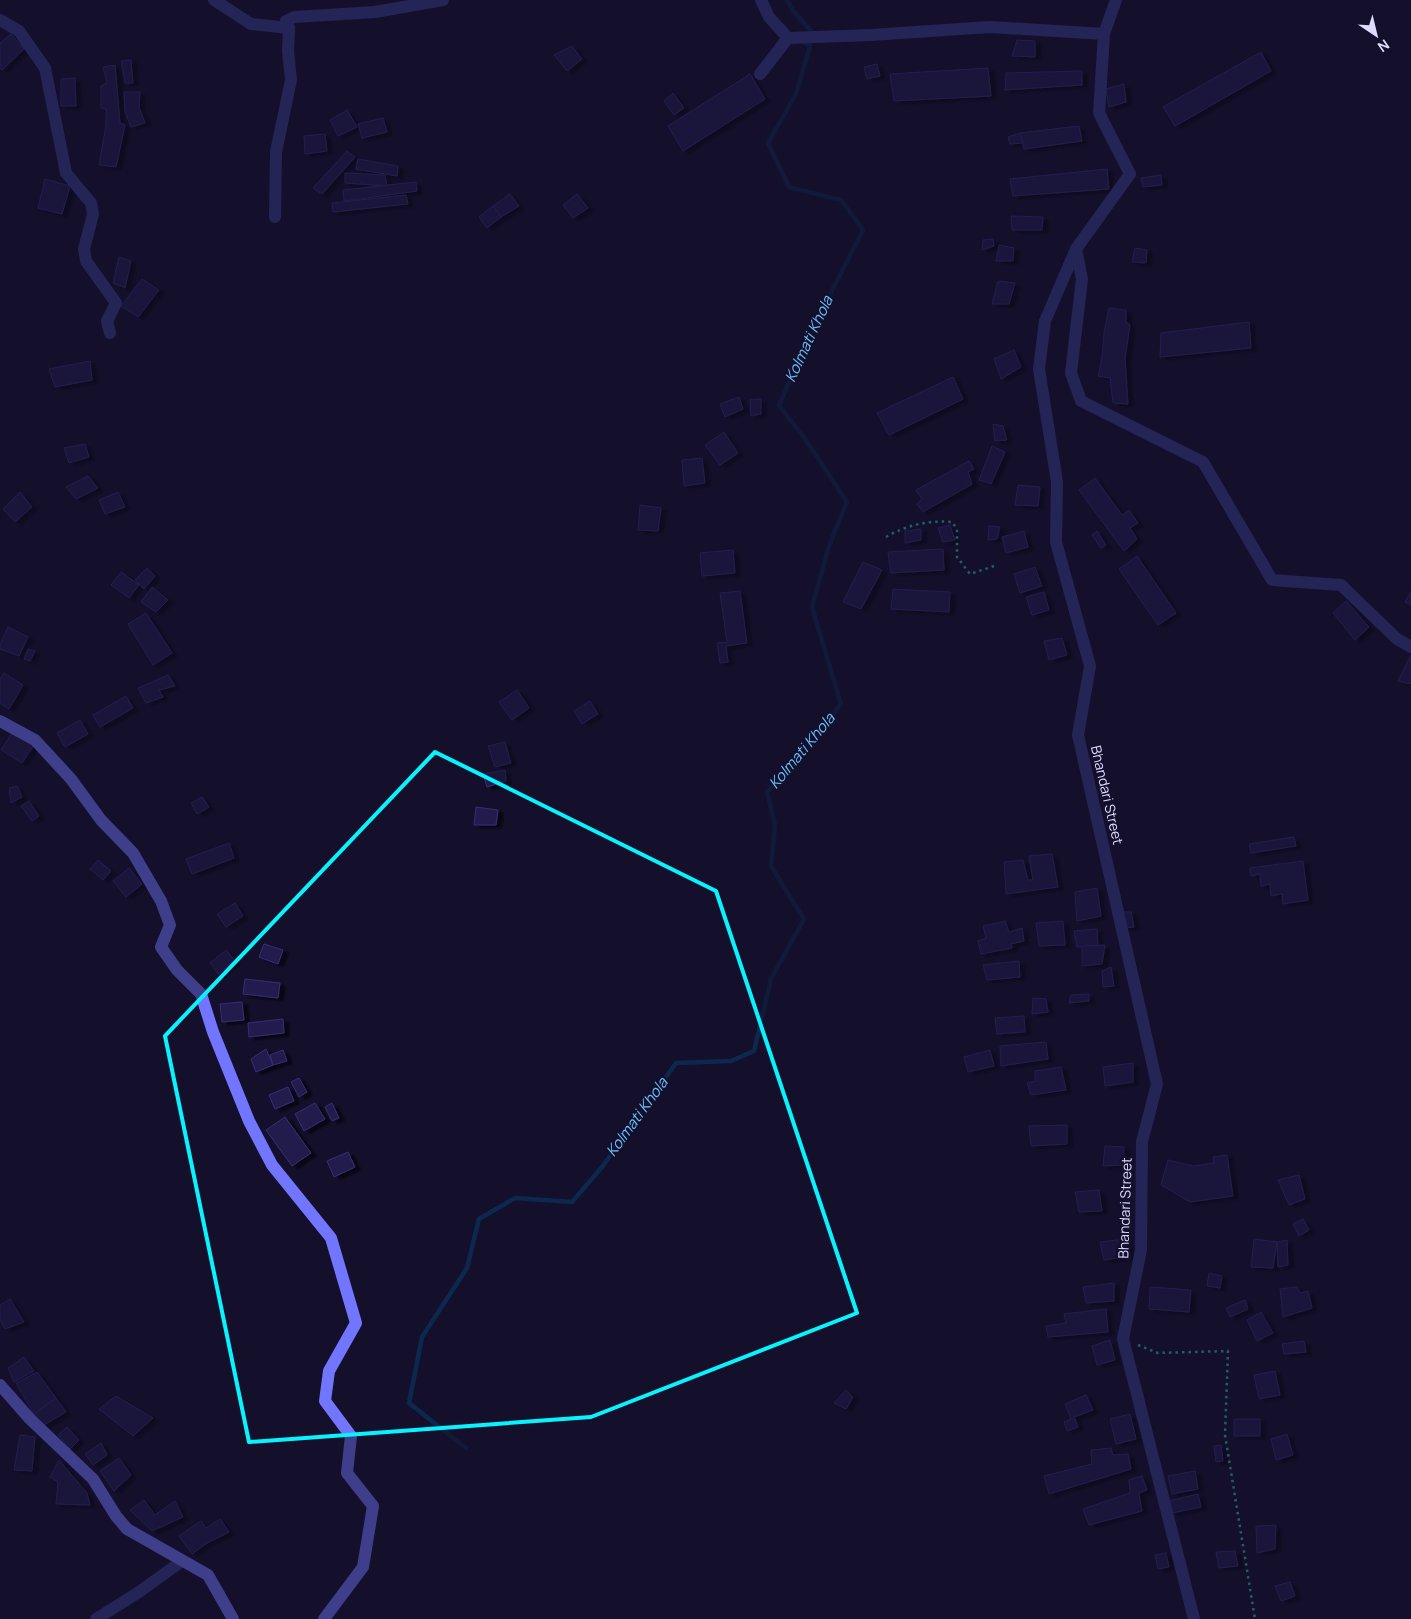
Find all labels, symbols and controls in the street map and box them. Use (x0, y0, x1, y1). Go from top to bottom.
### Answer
north arrow (1351, 10, 1401, 60)
text: N (1374, 35, 1393, 57)
water label: Kolmati Khola (779, 292, 838, 385)
water label: Kolmati Khola (764, 708, 840, 793)
street label: Bhandari Street (1087, 743, 1128, 847)
water label: Kolmati Khola (601, 1072, 673, 1160)
street label: Bhandari Street (1113, 1157, 1136, 1259)

